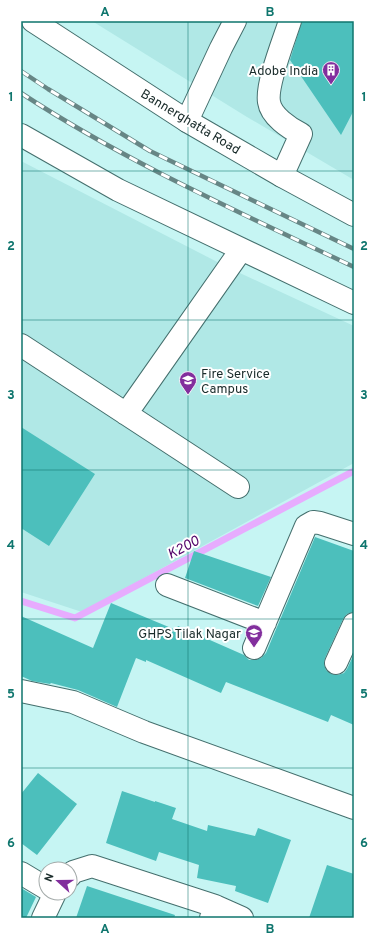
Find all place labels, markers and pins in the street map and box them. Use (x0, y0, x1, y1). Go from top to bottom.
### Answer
building icon: Adobe India (321, 60, 341, 85)
place label: Adobe India (249, 64, 318, 80)
place label: Fire Service Campus (201, 367, 270, 398)
school or university icon: Fire Service Campus (178, 370, 198, 395)
school or university icon: GHPS Tilak Nagar (244, 623, 264, 648)
place label: GHPS Tilak Nagar (138, 627, 241, 643)

